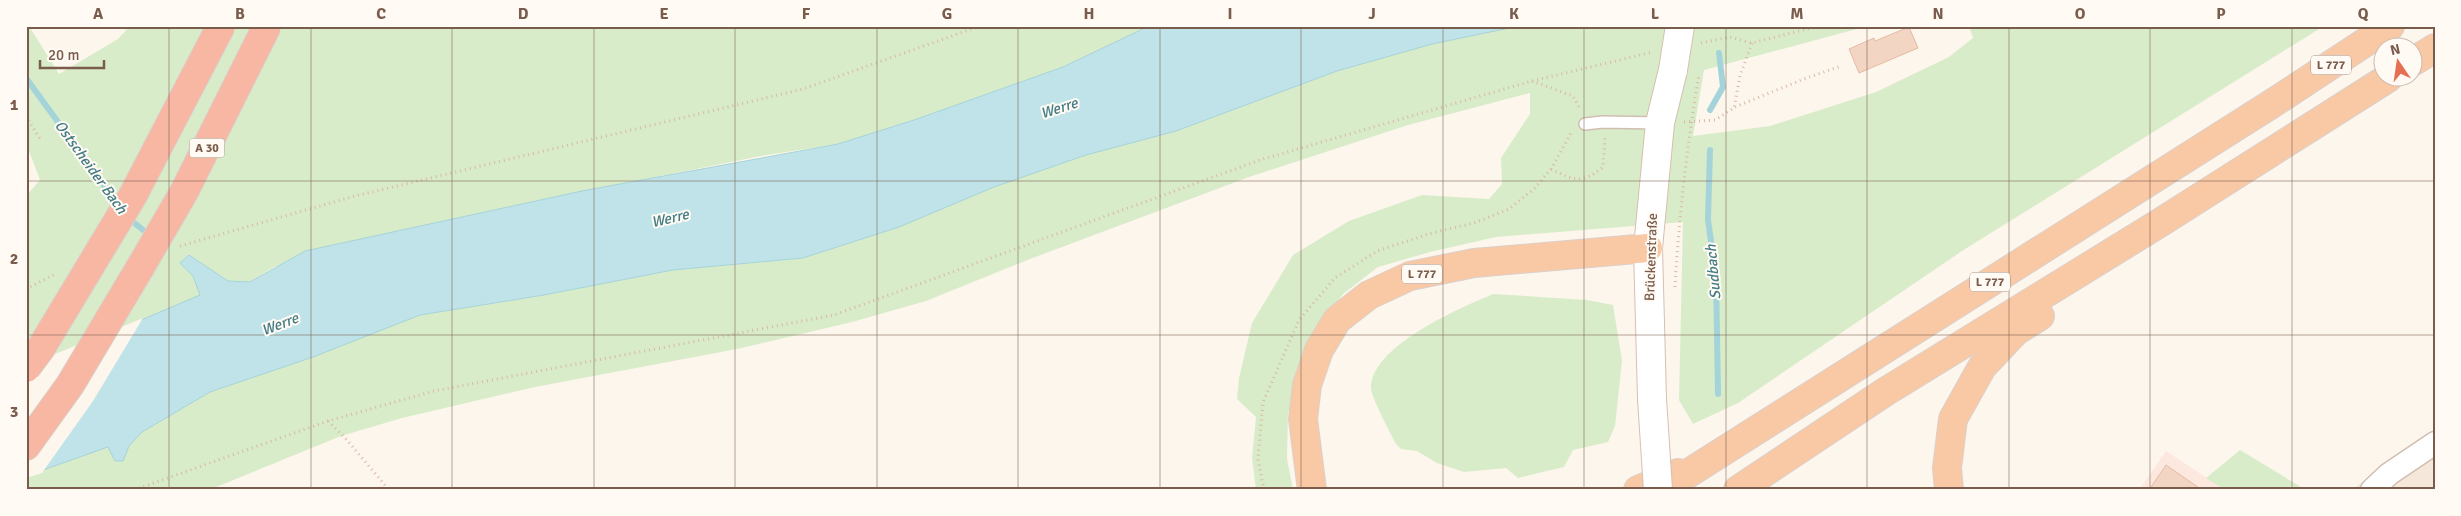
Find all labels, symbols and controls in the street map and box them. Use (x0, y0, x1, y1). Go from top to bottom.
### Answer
text: A (93, 4, 104, 24)
text: B (235, 4, 245, 24)
text: C (376, 4, 386, 24)
text: D (518, 4, 529, 24)
text: E (659, 4, 669, 24)
text: F (802, 4, 811, 24)
text: G (942, 4, 952, 24)
text: H (1084, 4, 1094, 24)
text: I (1227, 4, 1233, 24)
text: J (1368, 4, 1376, 24)
text: K (1509, 4, 1519, 24)
text: L (1651, 4, 1660, 24)
text: M (1790, 4, 1804, 24)
text: N (1932, 4, 1944, 24)
text: O (2075, 4, 2086, 24)
text: P (2216, 4, 2226, 24)
text: Q (2358, 4, 2369, 24)
scale bar (40, 38, 104, 70)
north arrow (2374, 38, 2424, 88)
text: N (2389, 40, 2402, 59)
text: 20 m (48, 46, 79, 64)
road number: L 777 (2311, 56, 2351, 74)
water label: Werre (1038, 93, 1081, 122)
text: 1 (10, 95, 19, 115)
water label: Ostscheider Bach (51, 117, 131, 218)
road number: A 30 (190, 138, 224, 158)
water label: Werre (649, 205, 692, 231)
street label: Brückenstraße (1641, 213, 1661, 301)
water label: Sudbach (1702, 243, 1724, 300)
text: 2 (10, 249, 18, 269)
road number: L 777 (1402, 264, 1442, 284)
road number: L 777 (1970, 272, 2010, 292)
water label: Werre (259, 308, 302, 339)
text: 3 (10, 402, 18, 422)

